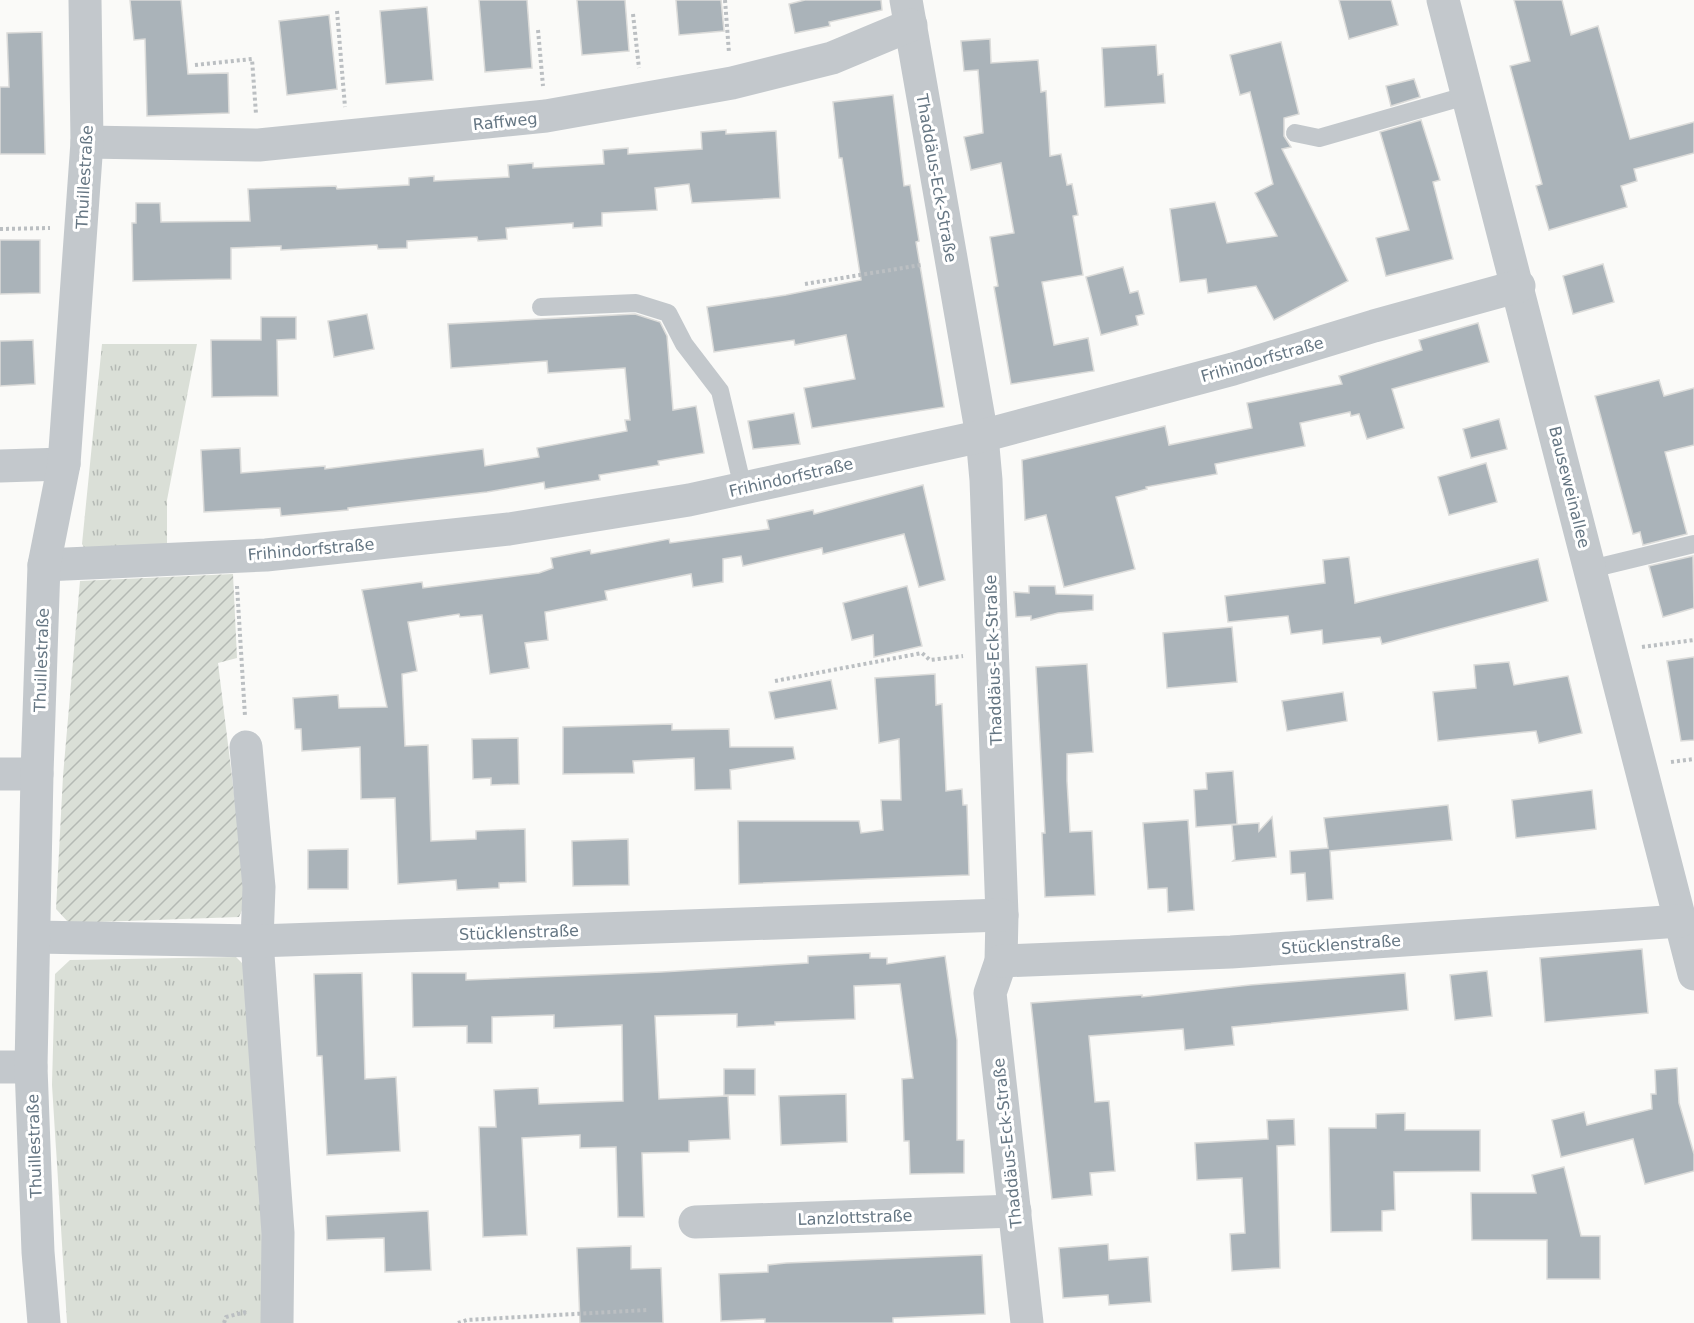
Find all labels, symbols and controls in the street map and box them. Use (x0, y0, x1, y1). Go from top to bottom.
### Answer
street label: Thaddäus-Eck-Straße (912, 91, 961, 264)
street label: Raffweg (472, 109, 538, 134)
street label: Thuillestraße (72, 125, 97, 231)
street label: Frihindorfstraße (1199, 333, 1326, 386)
street label: Bauseweinallee (1545, 424, 1594, 550)
street label: Frihindorfstraße (727, 454, 855, 501)
street label: Frihindorfstraße (247, 535, 375, 564)
street label: Thaddäus-Eck-Straße (981, 574, 1006, 747)
street label: Thuillestraße (30, 608, 53, 713)
street label: Stücklenstraße (459, 921, 579, 944)
street label: Stücklenstraße (1281, 931, 1402, 958)
street label: Thaddäus-Eck-Straße (989, 1057, 1026, 1230)
street label: Thuillestraße (23, 1094, 46, 1199)
street label: Lanzlottstraße (797, 1206, 913, 1229)

